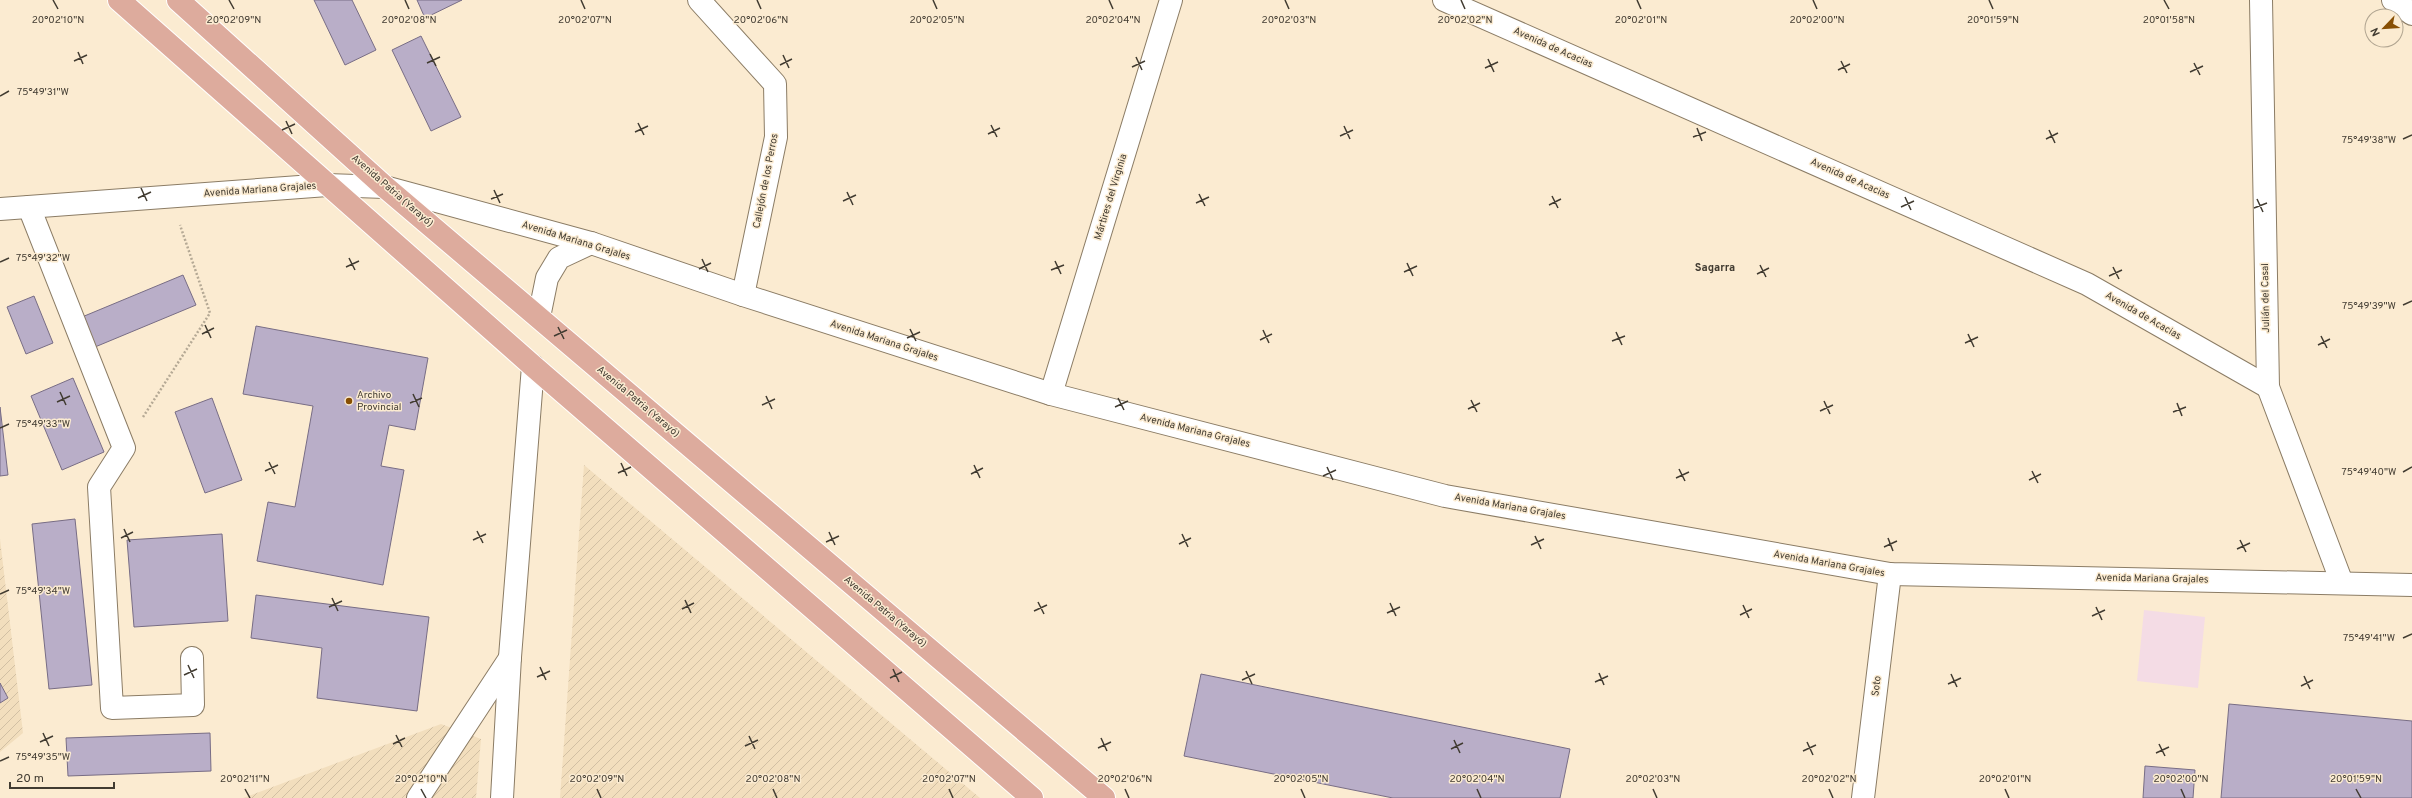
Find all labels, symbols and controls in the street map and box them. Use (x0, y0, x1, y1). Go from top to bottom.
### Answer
north arrow (2364, 8, 2404, 48)
text: 20°02'10"N (32, 14, 84, 27)
text: 20°02'09"N (207, 14, 261, 27)
text: 20°02'08"N (382, 14, 436, 27)
text: 20°02'07"N (558, 14, 612, 27)
text: 20°02'06"N (734, 14, 788, 27)
text: 20°02'05"N (909, 14, 965, 27)
text: 20°02'04"N (1085, 14, 1141, 27)
text: 20°02'03"N (1262, 14, 1316, 27)
text: 20°02'02"N (1438, 14, 1492, 27)
text: 20°02'01"N (1615, 14, 1667, 27)
text: 20°02'00"N (1789, 14, 1845, 27)
text: 20°01'59"N (1967, 14, 2019, 27)
text: 20°01'58"N (2143, 14, 2195, 27)
street label: Avenida de Acacias (1511, 25, 1595, 71)
text: N (2368, 25, 2384, 38)
text: 75°49'31"W (17, 86, 69, 99)
street label: Callejón de los Perros (750, 132, 782, 230)
text: 75°49'38"W (2342, 134, 2396, 147)
street label: Avenida Patria (Yarayó) (348, 152, 436, 230)
street label: Mártires del Virginia (1092, 152, 1130, 242)
street label: Avenida de Acacias (1808, 156, 1892, 202)
street label: Avenida Mariana Grajales (203, 180, 317, 200)
street label: Avenida Mariana Grajales (520, 218, 632, 264)
text: 75°49'32"W (16, 252, 70, 265)
district label: Sagarra (1695, 261, 1735, 275)
street label: Julián del Casal (2259, 263, 2273, 333)
street label: Avenida de Acacias (2103, 289, 2184, 343)
text: 75°49'39"W (2342, 300, 2396, 313)
street label: Avenida Mariana Grajales (828, 317, 940, 365)
street label: Avenida Patria (Yarayó) (594, 363, 682, 441)
place label: Archivo Provincial (357, 389, 401, 414)
marker: Archivo Provincial (344, 396, 354, 406)
street label: Avenida Mariana Grajales (1139, 411, 1252, 451)
text: 75°49'33"W (16, 418, 70, 431)
text: 75°49'40"W (2342, 466, 2396, 479)
street label: Avenida Mariana Grajales (1453, 491, 1567, 523)
street label: Avenida Mariana Grajales (1772, 548, 1886, 580)
street label: Avenida Mariana Grajales (2095, 572, 2209, 586)
street label: Avenida Patria (Yarayó) (841, 573, 929, 651)
text: 75°49'34"W (16, 585, 70, 598)
text: 75°49'41"W (2343, 632, 2395, 645)
street label: Soto (1869, 675, 1885, 697)
text: 75°49'35"W (16, 751, 70, 764)
scale bar (10, 764, 114, 790)
text: 20 m (16, 771, 44, 787)
text: 20°02'11"N (220, 773, 270, 786)
text: 20°02'10"N (395, 773, 447, 786)
text: 20°02'09"N (570, 773, 624, 786)
text: 20°02'08"N (746, 773, 800, 786)
text: 20°02'07"N (922, 773, 976, 786)
text: 20°02'06"N (1098, 773, 1152, 786)
text: 20°02'05"N (1273, 773, 1329, 786)
text: 20°02'04"N (1449, 773, 1505, 786)
text: 20°02'03"N (1626, 773, 1680, 786)
text: 20°02'02"N (1802, 773, 1856, 786)
text: 20°02'01"N (1979, 773, 2031, 786)
text: 20°02'00"N (2153, 773, 2209, 786)
text: 20°01'59"N (2330, 773, 2382, 786)

